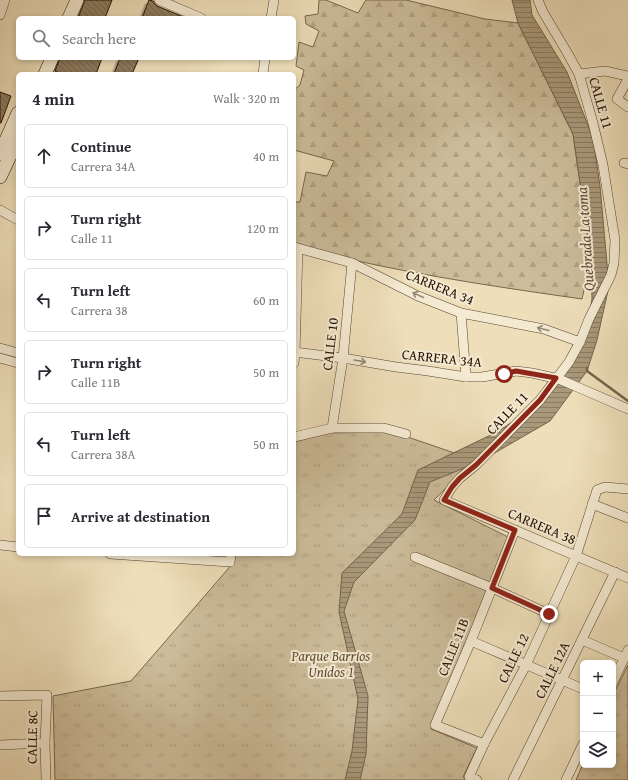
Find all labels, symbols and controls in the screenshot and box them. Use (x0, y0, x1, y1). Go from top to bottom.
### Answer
search box (16, 16, 296, 60)
icon: search (30, 27, 52, 49)
text: Search here (62, 28, 136, 49)
street label: CALLE 11 (584, 75, 618, 131)
text: 4 min (32, 86, 74, 111)
text: Walk · 320 m (213, 89, 280, 108)
text: Continue (71, 136, 132, 157)
icon: ahead (33, 145, 55, 167)
text: 40 m (253, 147, 279, 166)
text: Carrera 34A (71, 157, 135, 176)
water label: Quebrada La toma (571, 186, 599, 292)
text: Turn right (71, 208, 142, 229)
icon: right (33, 217, 55, 239)
text: 120 m (247, 219, 279, 238)
text: Calle 11 (71, 229, 113, 248)
street label: CARRERA 34 (403, 264, 477, 310)
text: Turn left (71, 280, 130, 301)
icon: left (33, 289, 55, 311)
text: 60 m (253, 291, 279, 310)
one-way arrow (412, 291, 424, 298)
text: Carrera 38 (71, 301, 128, 320)
street label: CALLE 10 (317, 316, 343, 372)
one-way arrow (536, 325, 549, 333)
street label: CARRERA 34A (401, 344, 484, 372)
text: Turn right (71, 352, 142, 373)
one-way arrow (353, 357, 366, 365)
icon: right (33, 361, 55, 383)
text: 50 m (253, 363, 279, 382)
route start (495, 365, 513, 383)
text: Calle 11B (71, 373, 120, 392)
street label: CALLE 11 (481, 387, 533, 439)
text: Turn left (71, 424, 130, 445)
icon: left (33, 433, 55, 455)
text: 50 m (253, 435, 279, 454)
text: Carrera 38A (71, 445, 135, 464)
street label: CARRERA 38 (505, 503, 579, 549)
icon: arrive (33, 505, 55, 527)
text: Arrive at destination (71, 506, 210, 527)
route end (540, 605, 558, 623)
street label: CALLE 11B (432, 615, 474, 679)
street label: CALLE 12 (492, 630, 534, 686)
street label: CALLE 12A (530, 638, 575, 702)
park label: Parque Barrios Unidos 1 (291, 646, 370, 682)
map controls (580, 660, 616, 768)
button: + (580, 660, 616, 696)
button: − (580, 696, 616, 732)
street label: CALLE 8C (22, 710, 42, 764)
button: layers (580, 732, 616, 768)

